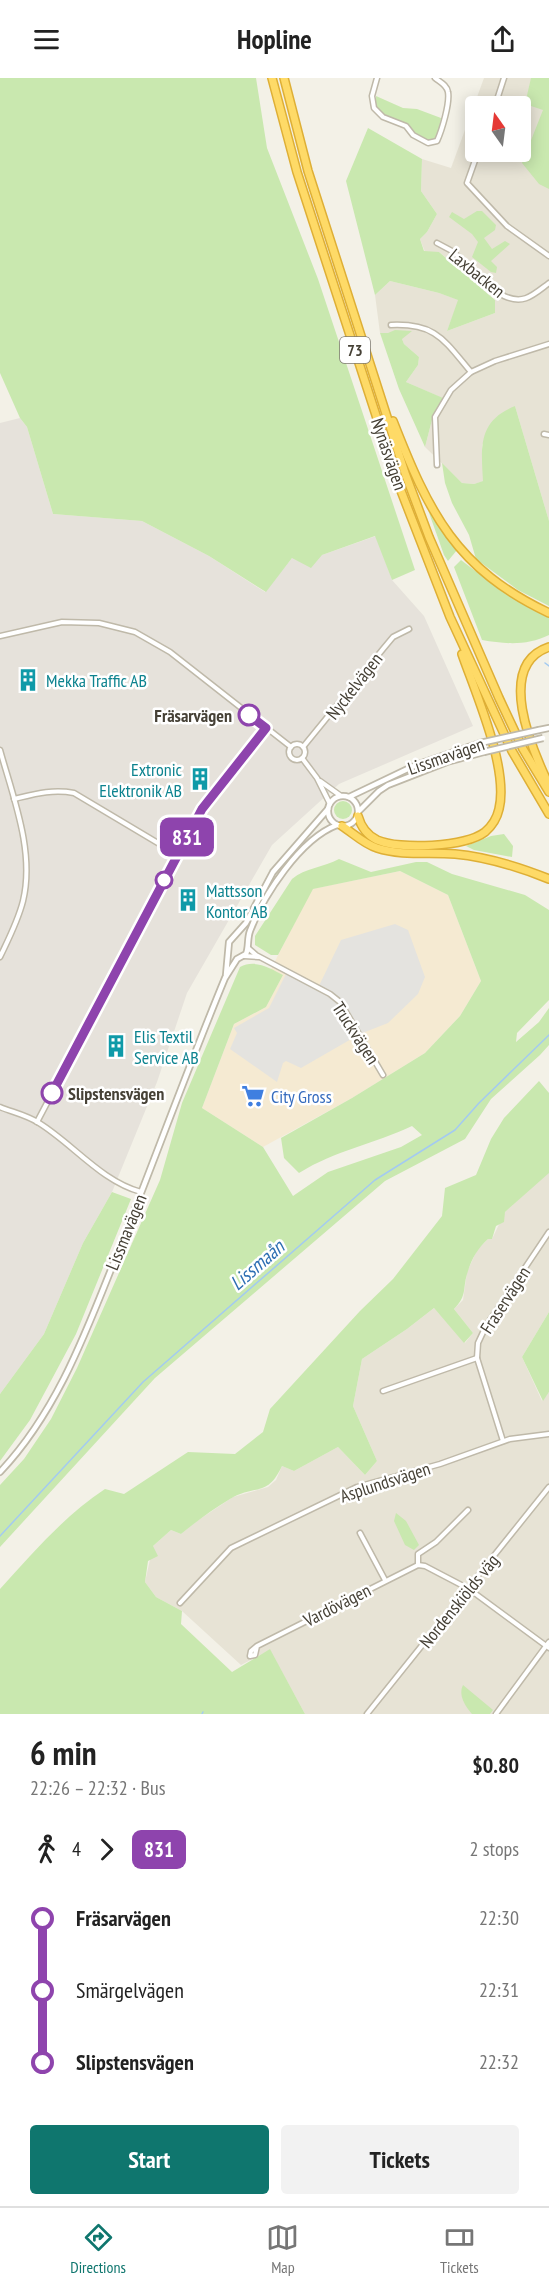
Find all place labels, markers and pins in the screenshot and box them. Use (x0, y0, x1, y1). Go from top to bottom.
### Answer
building icon: Mekka Traffic AB (15, 667, 41, 693)
place label: Mekka Traffic AB (46, 669, 147, 692)
place label: Fräsarvägen (154, 704, 232, 727)
marker: Fräsarvägen (238, 704, 260, 726)
place label: Extronic Elektronik AB (99, 758, 183, 802)
building icon: Extronic Elektronik AB (187, 766, 213, 792)
unlabelled marker (155, 871, 173, 889)
place label: Mattsson Kontor AB (206, 879, 268, 923)
building icon: Mattsson Kontor AB (175, 887, 201, 913)
place label: Elis Textil Service AB (134, 1025, 199, 1069)
building icon: Elis Textil Service AB (103, 1033, 129, 1059)
marker: Slipstensvägen (41, 1082, 63, 1104)
place label: Slipstensvägen (68, 1082, 164, 1105)
supermarket icon: City Gross (240, 1083, 266, 1109)
place label: City Gross (271, 1085, 332, 1108)

